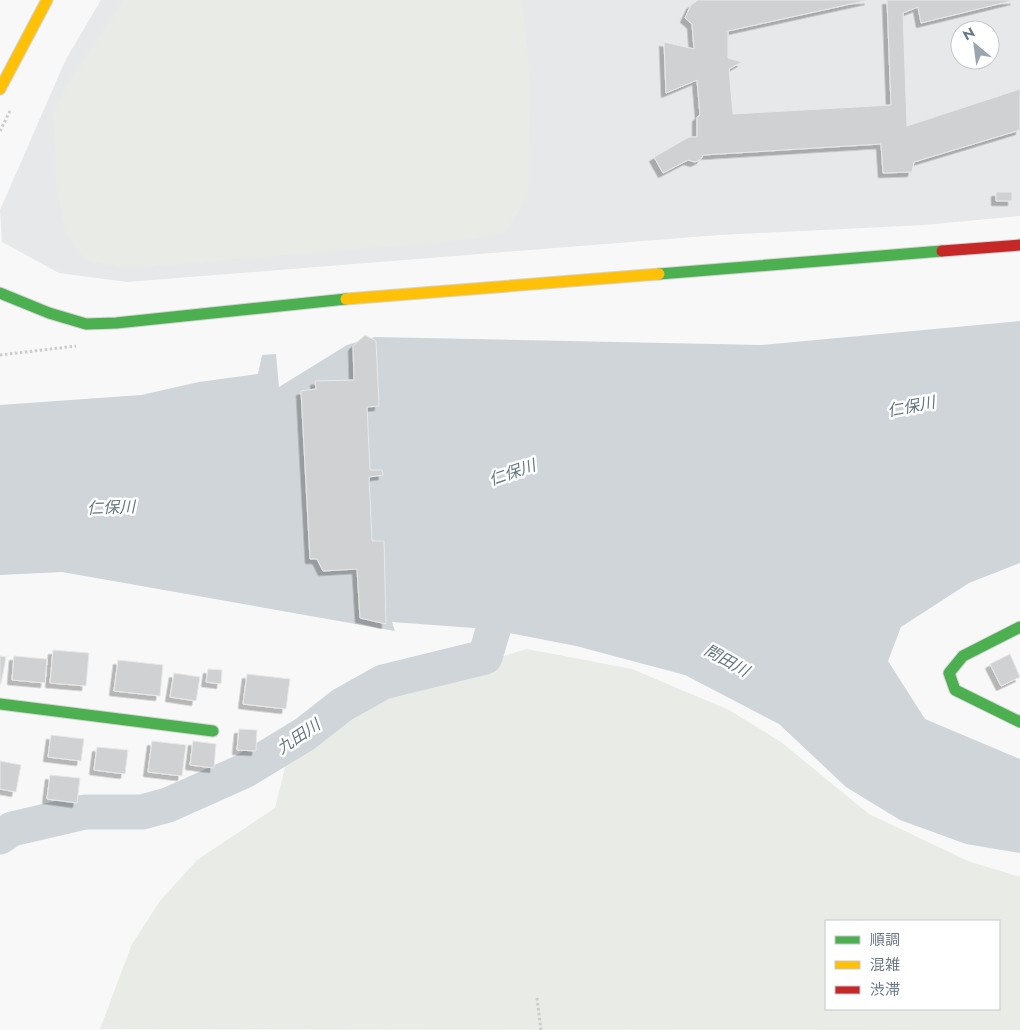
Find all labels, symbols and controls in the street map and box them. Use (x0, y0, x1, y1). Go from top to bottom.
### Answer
north arrow (950, 20, 1000, 70)
text: N (959, 22, 978, 45)
water label: 仁保川 (885, 390, 939, 422)
water label: 仁保川 (486, 453, 540, 491)
water label: 仁保川 (87, 495, 137, 520)
water label: 問田川 (700, 639, 755, 683)
water label: 九田川 (272, 712, 326, 759)
legend (825, 920, 1000, 1010)
text: 順調 (870, 929, 900, 951)
text: 混雑 (870, 954, 900, 976)
text: 渋滞 (870, 979, 900, 1001)

